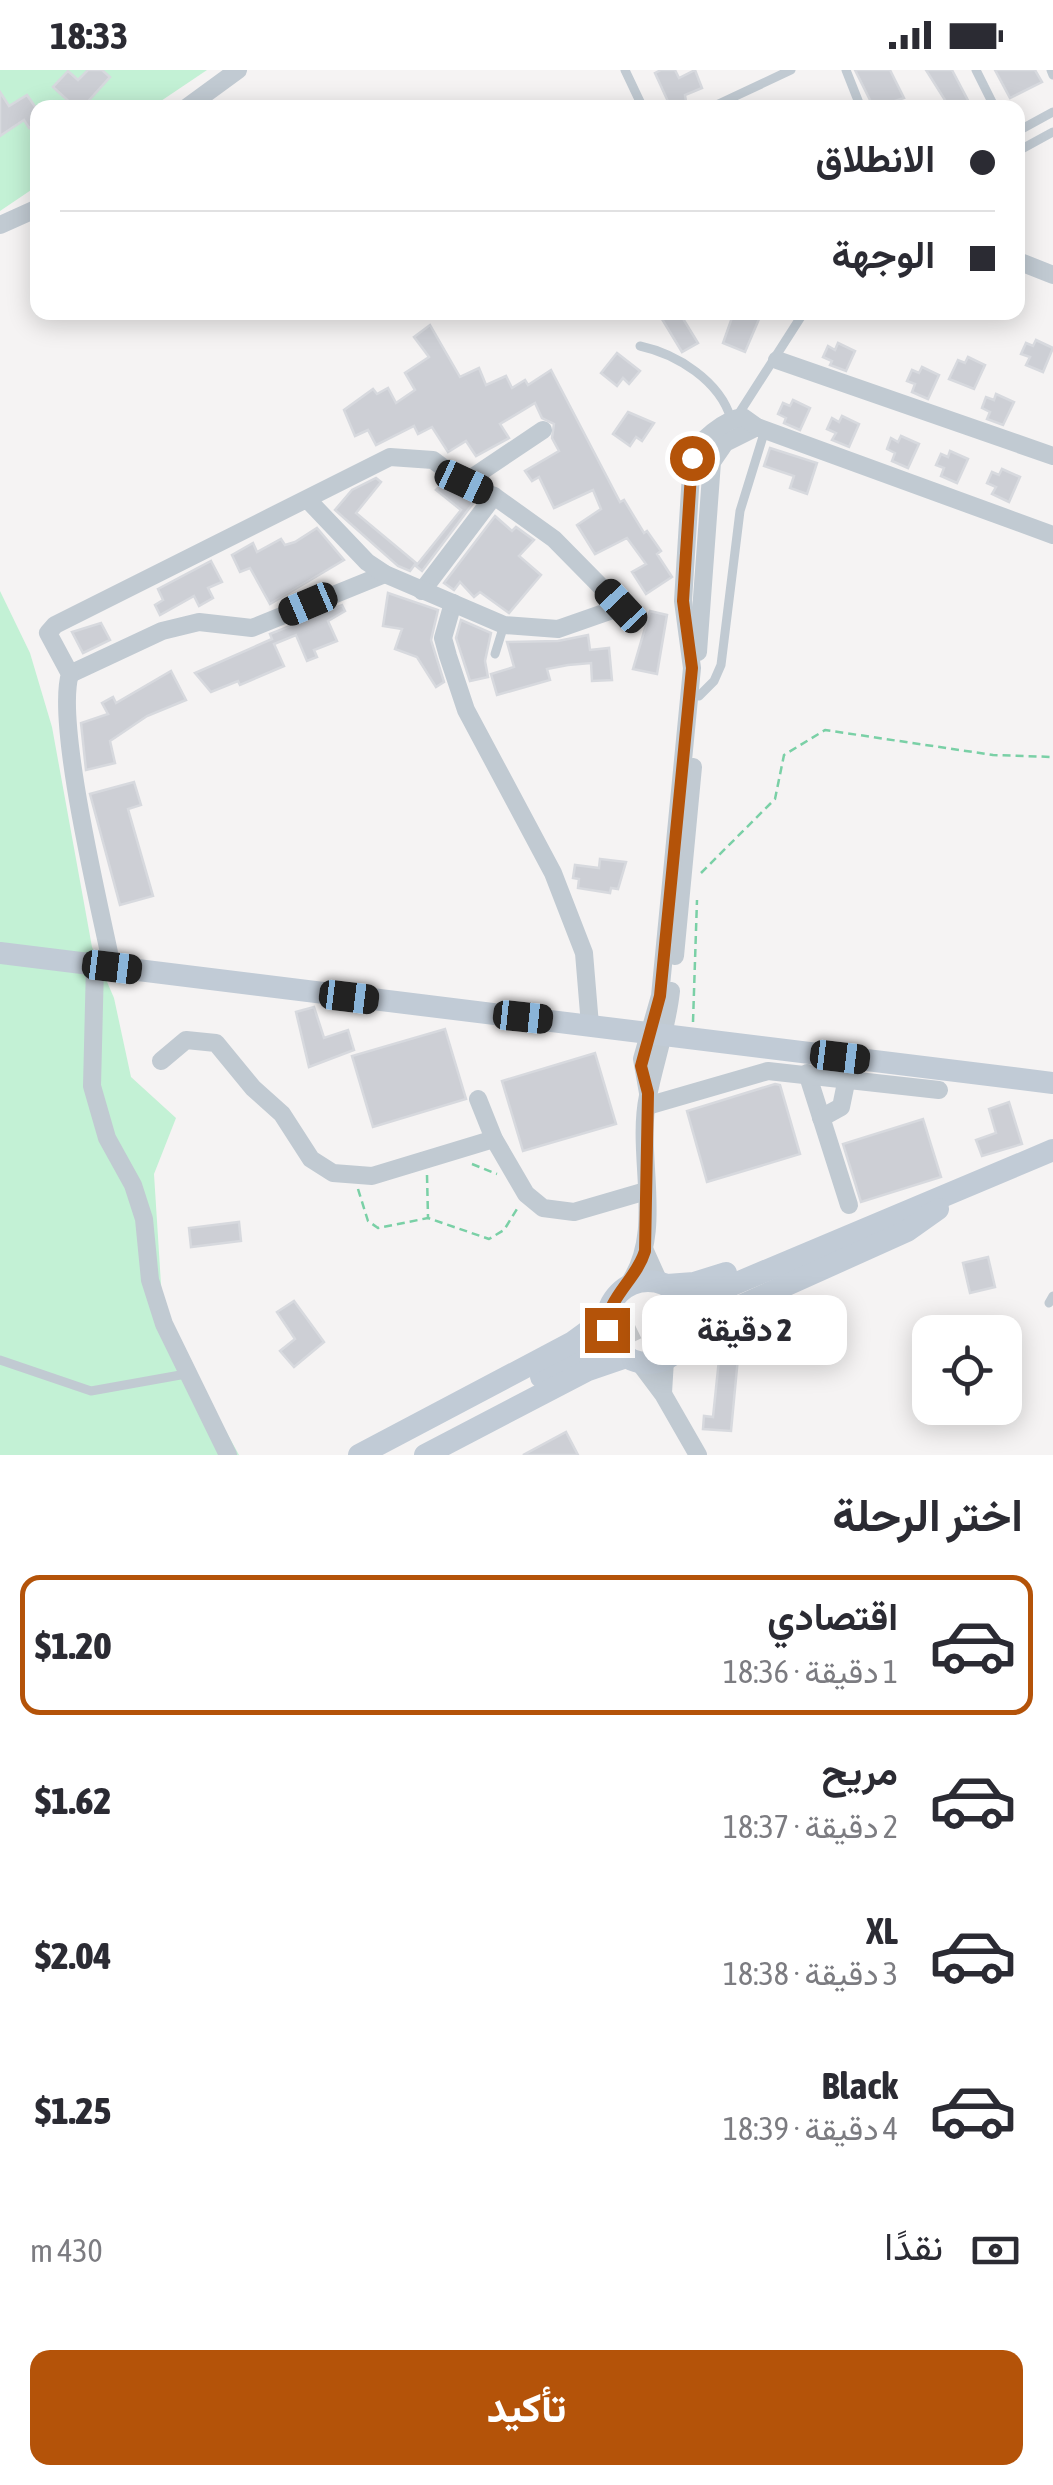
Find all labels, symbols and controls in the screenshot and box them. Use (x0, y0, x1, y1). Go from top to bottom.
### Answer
text: 18:33 (50, 14, 128, 57)
text: الانطلاق (816, 137, 935, 180)
text: الوجهة (832, 233, 935, 276)
route start (670, 436, 715, 481)
car (430, 456, 498, 508)
car (590, 574, 652, 638)
car (275, 578, 341, 630)
car (80, 948, 144, 986)
car (317, 978, 381, 1016)
car (492, 999, 554, 1035)
car (808, 1038, 872, 1076)
callout: 2 دقيقة (642, 1295, 847, 1365)
route end (585, 1308, 630, 1353)
text: 2 دقيقة (697, 1311, 792, 1348)
map controls (912, 1315, 1022, 1425)
button: locate (912, 1315, 1022, 1425)
text: اختر الرحلة (832, 1489, 1023, 1541)
text: اقتصادي (767, 1595, 898, 1638)
icon: car (928, 1600, 1018, 1690)
text: $1.20 (35, 1624, 111, 1667)
text: 1 دقيقة · 18:36 (723, 1653, 898, 1690)
text: مريح (822, 1750, 898, 1793)
icon: car (928, 1755, 1018, 1845)
text: $1.62 (35, 1779, 111, 1822)
text: 2 دقيقة · 18:37 (723, 1808, 898, 1845)
text: XL (866, 1909, 898, 1952)
icon: car (928, 1910, 1018, 2000)
text: $2.04 (35, 1934, 111, 1977)
text: 3 دقيقة · 18:38 (723, 1955, 898, 1992)
text: Black (821, 2064, 898, 2107)
icon: car (928, 2065, 1018, 2155)
text: $1.25 (35, 2089, 111, 2132)
text: 4 دقيقة · 18:39 (723, 2110, 898, 2147)
icon: cash (968, 2223, 1023, 2278)
text: نقدًا (884, 2225, 943, 2268)
text: 430 m (30, 2232, 103, 2269)
button: تأكيد (30, 2350, 1023, 2465)

